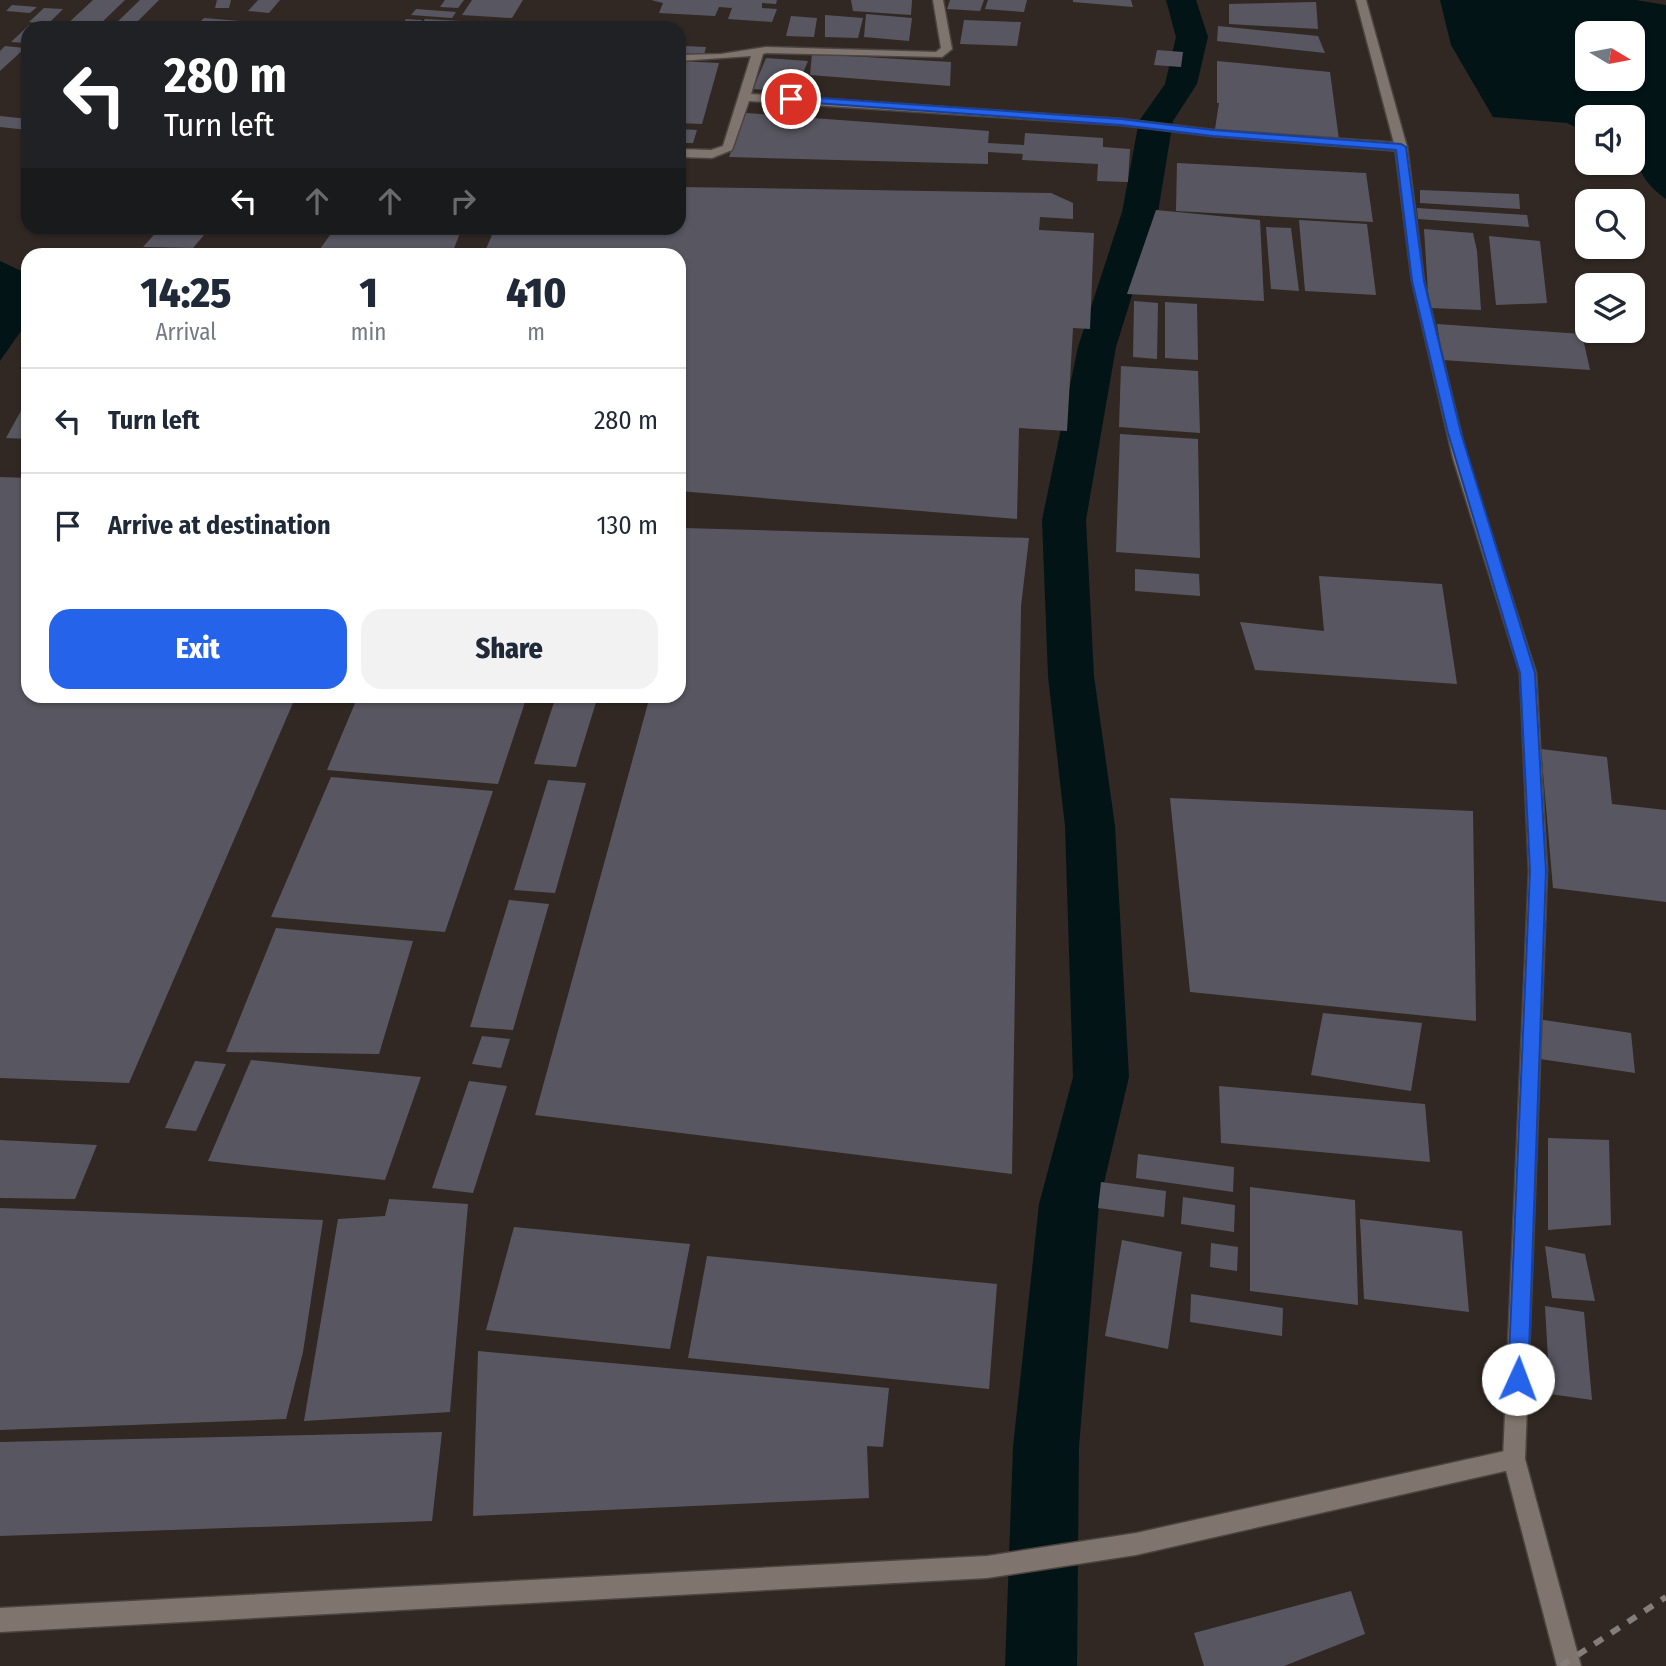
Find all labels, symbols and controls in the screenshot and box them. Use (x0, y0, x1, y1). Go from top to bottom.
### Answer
north arrow (1575, 21, 1645, 91)
map controls (1575, 21, 1645, 343)
text: 280 m (164, 46, 287, 105)
icon: left (49, 49, 140, 140)
pin (761, 69, 821, 129)
icon: arrive (772, 80, 810, 118)
button: sound (1575, 105, 1645, 175)
text: Turn left (164, 106, 274, 144)
icon: left (225, 182, 263, 220)
icon: ahead (298, 182, 336, 220)
icon: ahead (371, 182, 409, 220)
icon: right (444, 182, 482, 220)
button: search (1575, 189, 1645, 259)
text: 14:25 (141, 268, 231, 318)
text: 1 (359, 268, 378, 318)
text: 410 (506, 268, 566, 318)
button: layers (1575, 273, 1645, 343)
text: Arrival (155, 318, 216, 346)
text: min (351, 318, 386, 346)
text: m (527, 318, 545, 346)
icon: left (49, 402, 87, 440)
text: Turn left (108, 405, 200, 436)
text: 280 m (594, 405, 658, 436)
icon: arrive (49, 507, 87, 545)
text: Arrive at destination (108, 510, 331, 541)
text: 130 m (596, 510, 658, 541)
button: Exit (49, 609, 347, 689)
button: Share (361, 609, 658, 689)
position arrow (1481, 1342, 1555, 1416)

